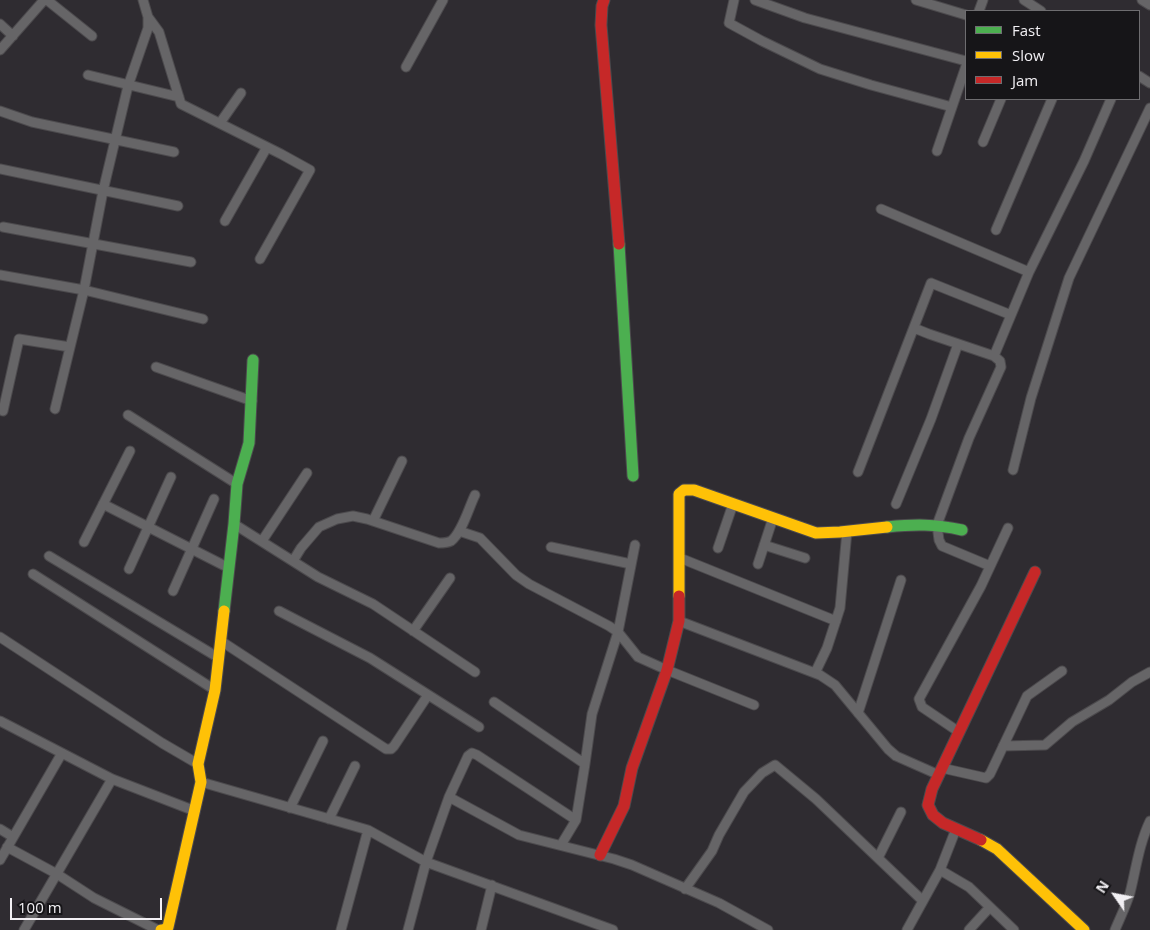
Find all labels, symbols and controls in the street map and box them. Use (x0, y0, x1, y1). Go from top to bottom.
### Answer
legend (965, 10, 1140, 100)
text: Fast (1012, 20, 1041, 40)
text: Slow (1012, 45, 1045, 65)
text: Jam (1012, 70, 1038, 90)
north arrow (1090, 870, 1140, 920)
text: N (1091, 877, 1113, 897)
scale bar (12, 888, 165, 920)
text: 100 m (18, 897, 62, 917)

